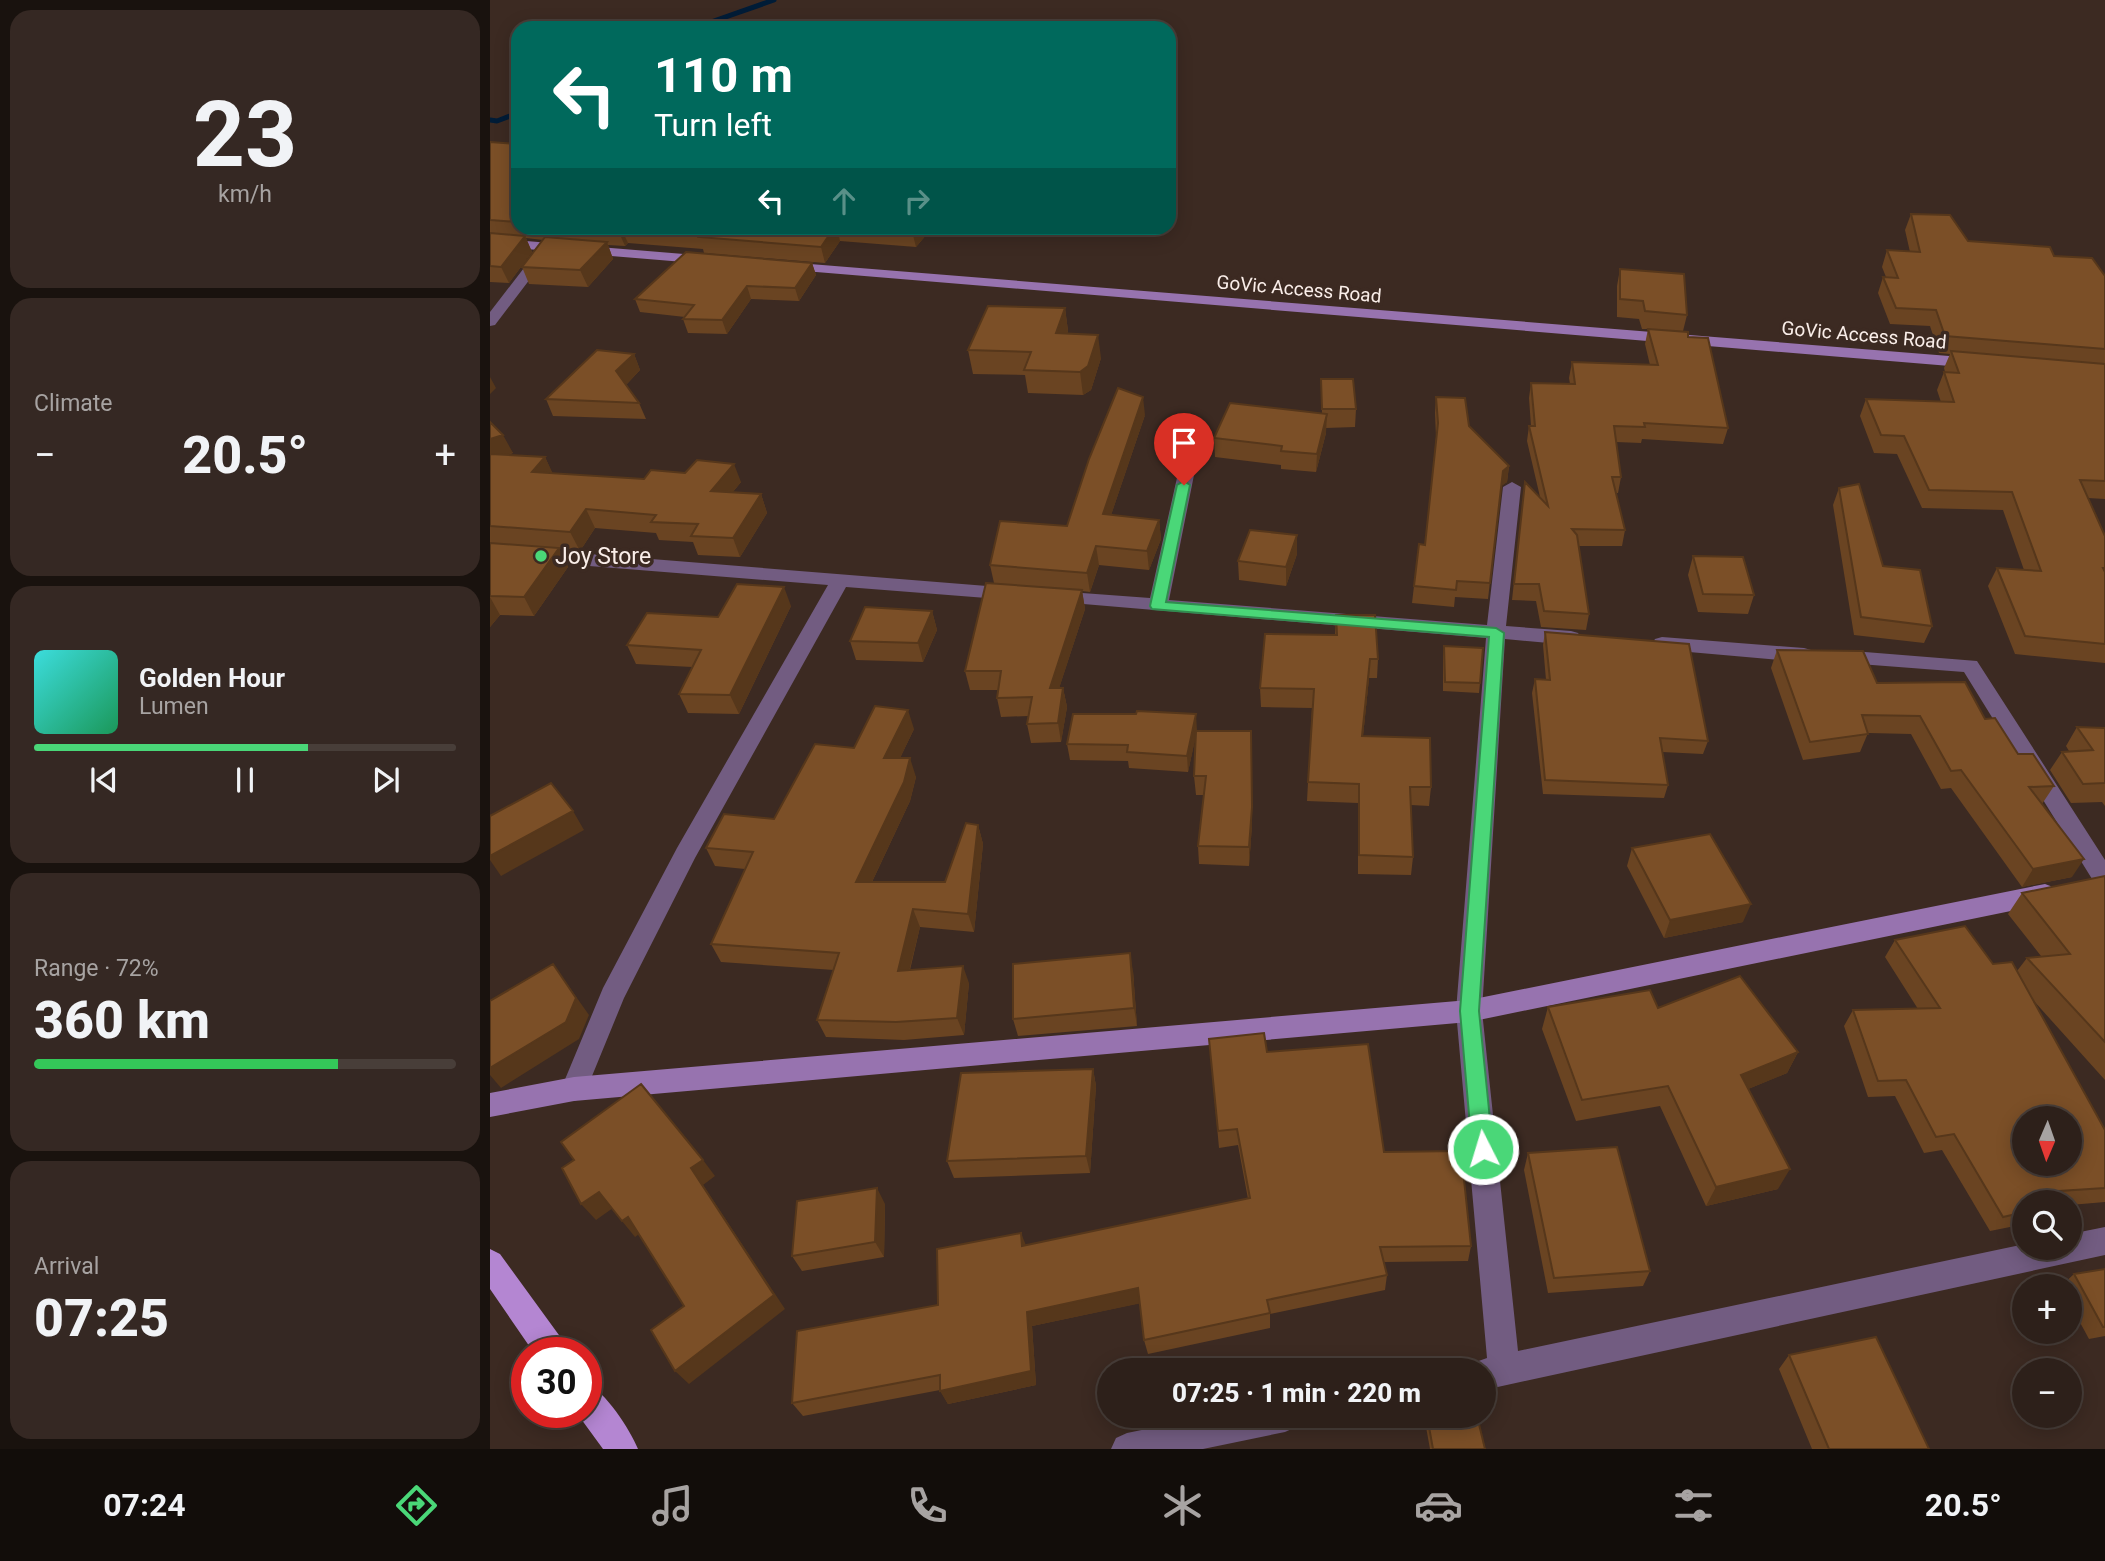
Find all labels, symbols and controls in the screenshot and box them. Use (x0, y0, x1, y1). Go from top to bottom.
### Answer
text: 110 m (654, 47, 793, 104)
icon: left (539, 49, 630, 140)
text: 23 (193, 82, 297, 188)
text: Turn left (654, 106, 772, 144)
text: km/h (218, 181, 272, 208)
icon: left (752, 182, 790, 220)
icon: ahead (825, 182, 863, 220)
icon: right (898, 182, 936, 220)
street label: GoVic Access Road (1216, 270, 1382, 308)
street label: GoVic Access Road (1781, 316, 1947, 354)
text: Climate (34, 390, 113, 417)
pin (1154, 413, 1214, 485)
icon: arrive (1165, 424, 1203, 462)
text: 20.5° (182, 425, 308, 486)
text: − (34, 433, 56, 477)
text: + (434, 433, 456, 477)
place label: Joy Store (555, 543, 651, 570)
marker: Joy Store (533, 548, 549, 564)
text: Golden Hour (139, 663, 285, 693)
text: Lumen (139, 693, 209, 720)
icon: previous (85, 761, 123, 799)
icon: pause (226, 761, 264, 799)
icon: next (367, 761, 405, 799)
text: Range · 72% (34, 955, 159, 982)
text: 360 km (34, 990, 210, 1051)
north arrow (2012, 1106, 2082, 1176)
map controls (2012, 1106, 2082, 1428)
position arrow (1446, 1112, 1520, 1186)
button: search (2012, 1190, 2082, 1260)
text: Arrival (34, 1253, 99, 1280)
button: + (2012, 1274, 2082, 1344)
text: 07:25 (34, 1288, 169, 1349)
speed limit sign: 30 (511, 1337, 602, 1428)
button: − (2012, 1358, 2082, 1428)
text: 07:25 · 1 min · 220 m (1172, 1378, 1421, 1408)
icon: directions (392, 1481, 441, 1530)
icon: music (648, 1481, 697, 1530)
icon: phone (903, 1481, 952, 1530)
icon: climate (1158, 1481, 1207, 1530)
icon: car (1414, 1481, 1463, 1530)
icon: filters (1669, 1481, 1718, 1530)
text: 07:24 (103, 1486, 186, 1524)
text: 20.5° (1925, 1486, 2002, 1524)

